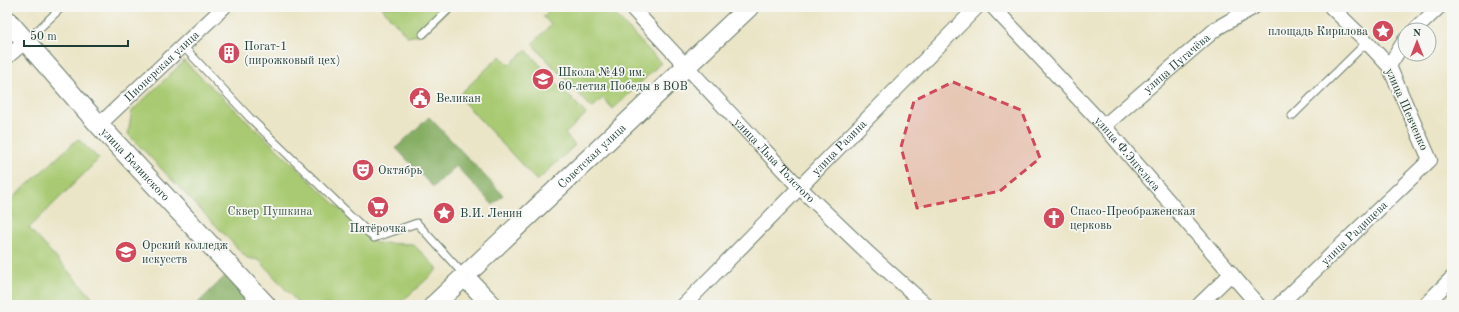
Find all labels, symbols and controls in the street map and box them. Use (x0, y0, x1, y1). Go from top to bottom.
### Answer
place icon: площадь Кирилова (1370, 18, 1396, 44)
scale bar (24, 22, 128, 48)
north arrow (1397, 22, 1437, 62)
place label: площадь Кирилова (1268, 26, 1368, 38)
text: N (1413, 28, 1422, 39)
street label: Пионерская улица (123, 29, 202, 105)
text: 50 m (30, 30, 57, 43)
street label: улица Пугачёва (1142, 32, 1213, 96)
building icon: Погат-1 (пирожковый цех) (216, 40, 242, 66)
place label: Погат-1 (пирожковый цех) (244, 41, 341, 67)
school or university icon: Школа №49 им. 60-летия Победы в ВОВ (530, 66, 556, 92)
street label: улица Шевченко (1383, 66, 1430, 152)
place label: Школа №49 им. 60-летия Победы в ВОВ (558, 67, 688, 93)
public building icon: Великан (407, 85, 433, 111)
place label: Великан (436, 93, 481, 105)
street label: улица Ф.Энгельса (1091, 115, 1162, 194)
street label: улица Льва Толстого (731, 116, 817, 206)
street label: улица Разина (810, 118, 869, 178)
street label: Советская улица (556, 122, 629, 191)
street label: улица Белинского (98, 126, 171, 204)
theatre icon: Октябрь (350, 157, 376, 183)
place label: Октябрь (378, 165, 422, 177)
supermarket icon: Пятёрочка (365, 194, 391, 220)
street label: улица Радищева (1319, 199, 1390, 268)
place icon: В.И. Ленин (431, 200, 457, 226)
church icon: Спасо-Преображенская церковь (1041, 205, 1067, 231)
park label: Сквер Пушкина (228, 206, 312, 218)
place label: Спасо-Преображенская церковь (1070, 206, 1196, 232)
place label: В.И. Ленин (460, 208, 522, 220)
place label: Пятёрочка (349, 223, 407, 235)
school or university icon: Орский колледж искусств (113, 239, 139, 265)
place label: Орский колледж искусств (142, 240, 229, 266)

